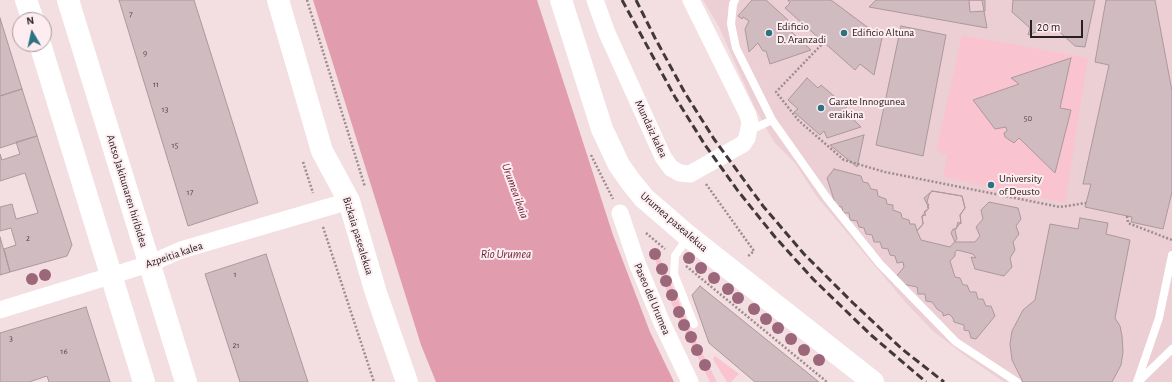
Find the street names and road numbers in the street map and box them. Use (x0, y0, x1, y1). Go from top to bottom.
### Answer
street label: Mundaiz kalea (632, 98, 670, 160)
street label: Antso Jakitunaren hiribidea (104, 133, 150, 249)
street label: Urumea pasealekua (638, 189, 710, 255)
street label: Bizkaia pasealekua (340, 195, 376, 277)
street label: Azpeitia kalea (143, 239, 205, 271)
street label: Paseo del Urumea (631, 261, 673, 337)

